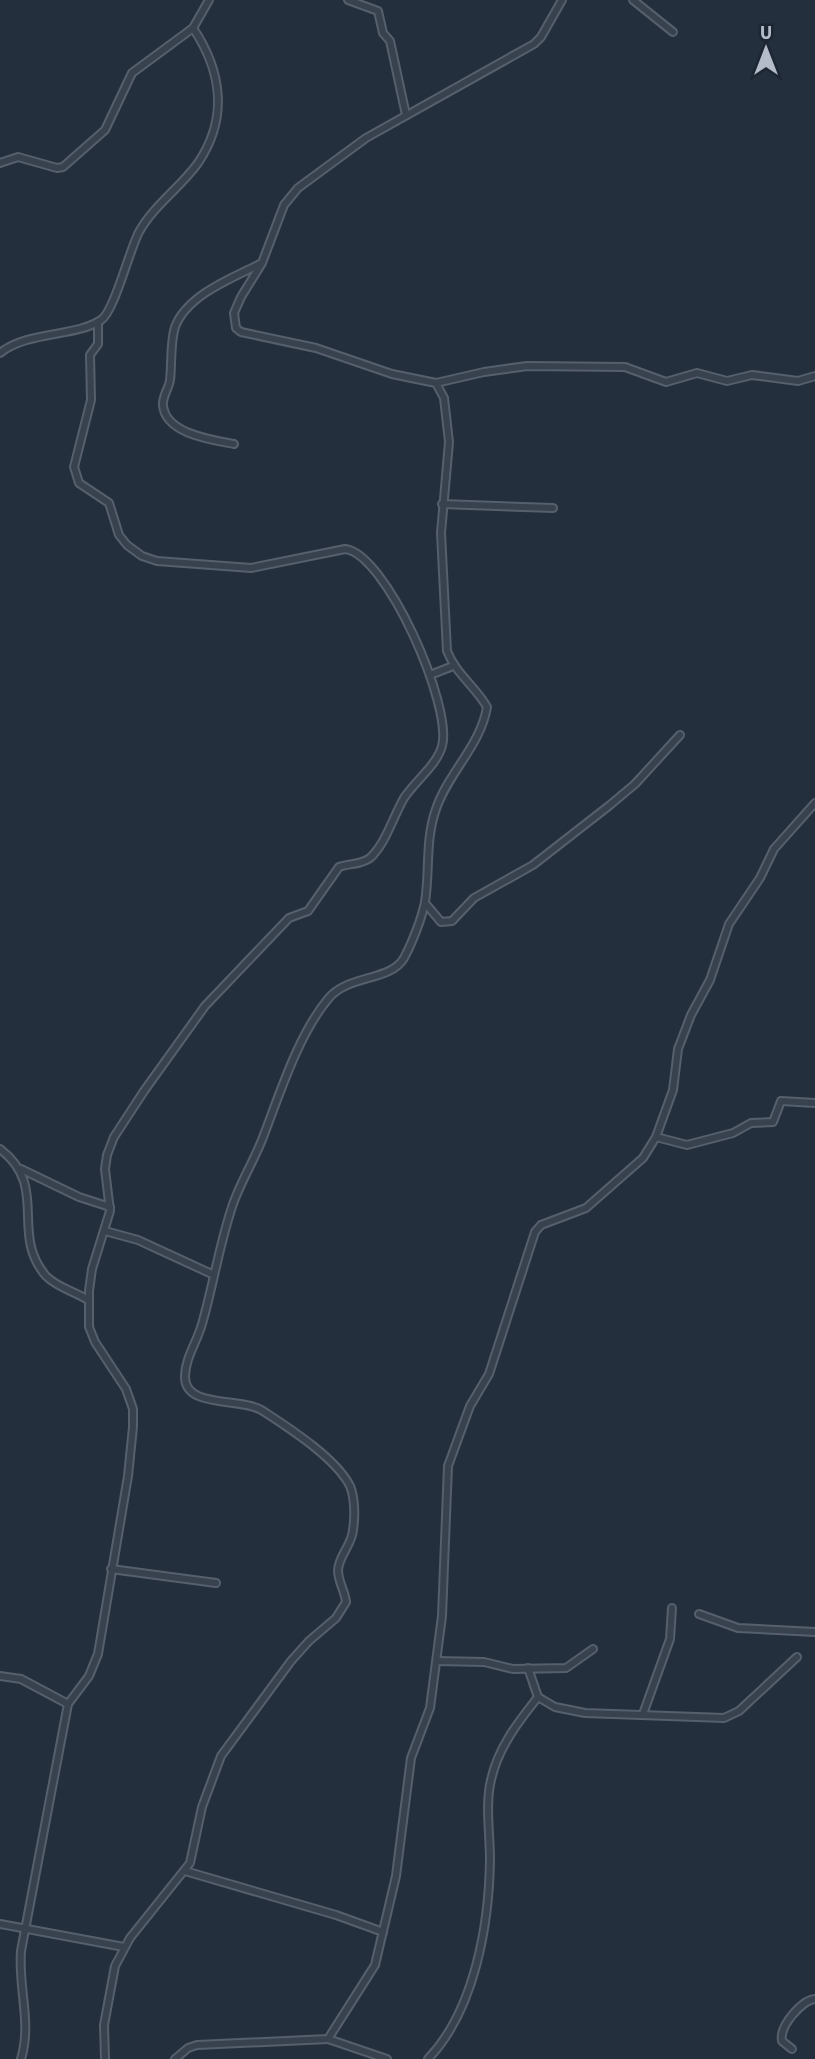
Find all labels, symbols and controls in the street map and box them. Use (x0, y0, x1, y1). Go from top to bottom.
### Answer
north arrow (731, 14, 801, 84)
text: U (760, 20, 772, 47)

